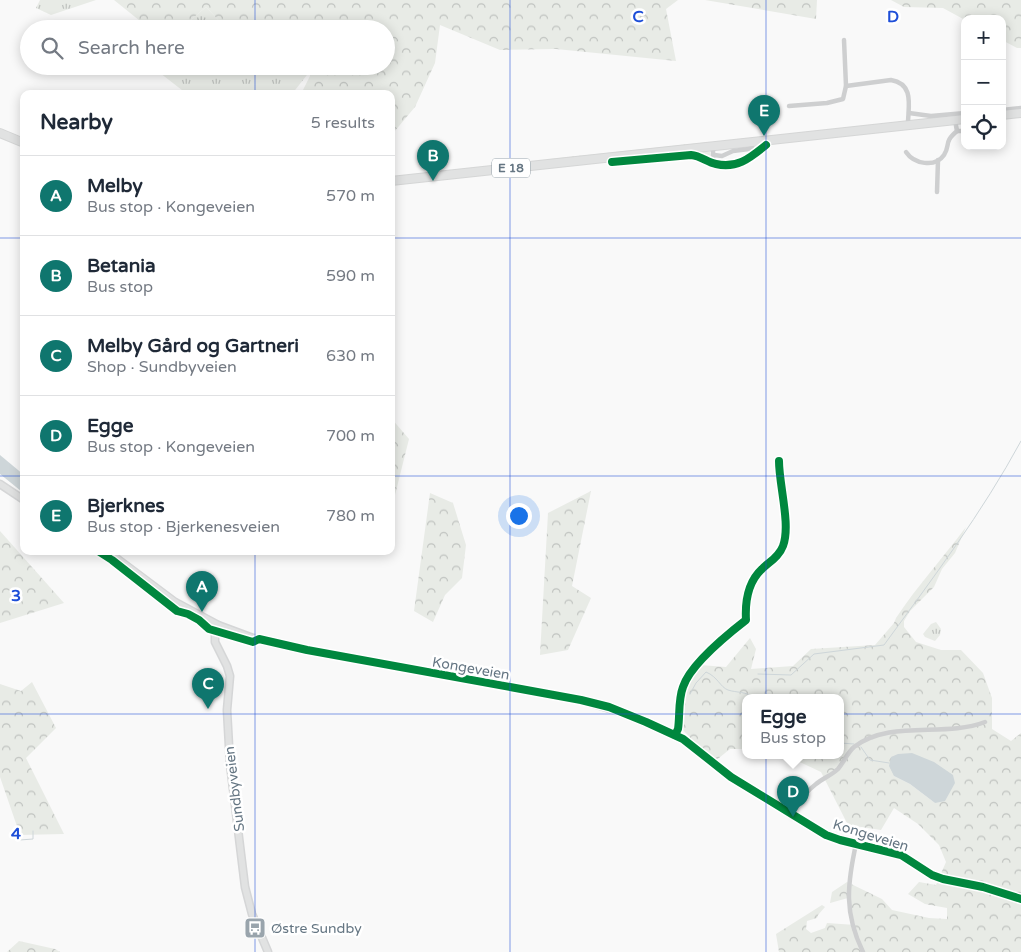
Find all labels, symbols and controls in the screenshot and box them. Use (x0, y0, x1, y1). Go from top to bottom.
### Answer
text: C (632, 7, 644, 27)
text: D (887, 7, 899, 27)
map controls (961, 15, 1006, 150)
button: + (961, 15, 1006, 60)
search box (20, 20, 395, 75)
icon: search (38, 34, 66, 62)
text: Search here (78, 37, 185, 59)
button: − (961, 60, 1006, 105)
pin: E (748, 95, 780, 136)
button: locate (961, 105, 1006, 150)
text: Nearby (40, 110, 113, 135)
text: 5 results (311, 113, 375, 133)
pin: B (417, 140, 449, 181)
road number: E 18 (492, 158, 530, 178)
text: Melby (87, 175, 143, 197)
text: A (50, 186, 62, 206)
text: 570 m (326, 186, 375, 206)
text: Bus stop · Kongeveien (87, 197, 255, 217)
text: Betania (87, 255, 156, 277)
text: B (50, 266, 62, 286)
text: 590 m (326, 266, 375, 286)
text: Bus stop (87, 277, 153, 297)
text: Melby Gård og Gartneri (87, 335, 299, 357)
text: C (50, 346, 62, 366)
text: 630 m (326, 346, 375, 366)
text: Shop · Sundbyveien (87, 357, 237, 377)
text: Egge (87, 415, 134, 437)
text: D (50, 426, 62, 446)
text: 700 m (326, 426, 375, 446)
text: Bus stop · Kongeveien (87, 437, 255, 457)
text: Bjerknes (87, 495, 165, 517)
your location (506, 503, 532, 529)
text: E (51, 506, 61, 526)
text: 780 m (326, 506, 375, 526)
text: Bus stop · Bjerkenesveien (87, 517, 280, 537)
pin: A (186, 571, 218, 612)
text: 3 (11, 586, 21, 606)
street label: Kongeveien (431, 653, 511, 684)
pin: C (192, 668, 224, 709)
popup (742, 694, 844, 759)
text: Egge (760, 706, 807, 728)
text: Bus stop (760, 728, 826, 748)
street label: Sundbyveien (221, 745, 248, 833)
pin: D (777, 776, 809, 817)
street label: Kongeveien (831, 816, 911, 855)
text: 4 (11, 824, 21, 844)
bus stop icon: Østre Sundby (243, 916, 267, 940)
place label: Østre Sundby (271, 920, 362, 937)

